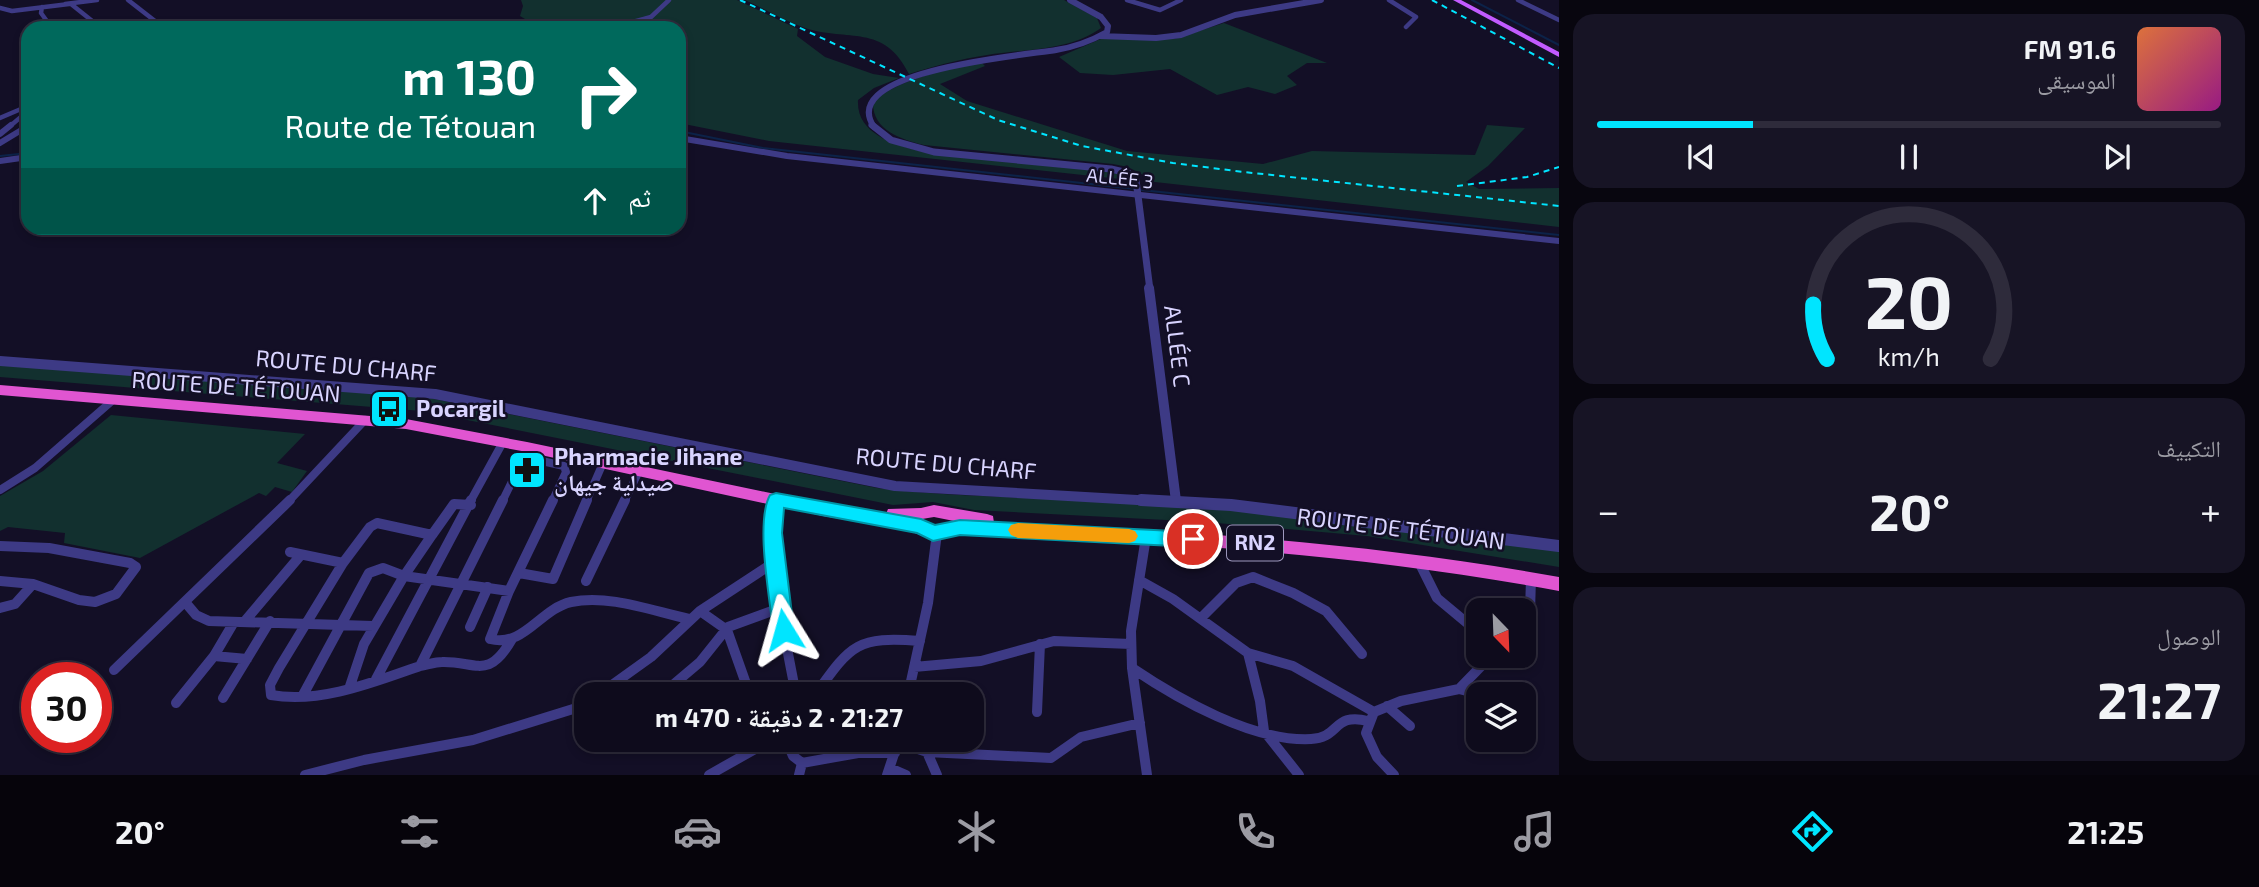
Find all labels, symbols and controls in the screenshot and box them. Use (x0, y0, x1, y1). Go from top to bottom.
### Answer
text: 91.6 FM (2024, 33, 2116, 64)
text: 130 m (402, 46, 536, 105)
icon: right (560, 49, 651, 140)
text: الموسيقى (2037, 66, 2116, 94)
text: Route de Tétouan (285, 106, 536, 144)
icon: previous (1682, 138, 1720, 176)
icon: pause (1890, 138, 1928, 176)
icon: next (2098, 138, 2136, 176)
street label: ALLÉE 3 (1085, 163, 1155, 192)
text: ثم (628, 181, 651, 212)
icon: ahead (576, 182, 614, 220)
text: 20 (1865, 257, 1953, 345)
street label: ALLÉE C (1159, 304, 1197, 388)
text: km/h (1878, 341, 1940, 371)
street label: ROUTE DU CHARF (255, 343, 438, 387)
street label: ROUTE DE TÉTOUAN (131, 365, 342, 407)
bus stop icon: Pocargil (368, 388, 410, 430)
place label: Pocargil (416, 394, 506, 422)
text: التكييف (2156, 434, 2221, 462)
street label: ROUTE DU CHARF (855, 441, 1038, 485)
place label: Pharmacie Jihane صيدلية جيهان (554, 442, 743, 497)
pharmacy icon: Pharmacie Jihane صيدلية جيهان (506, 449, 548, 491)
text: 20° (1869, 479, 1950, 541)
text: − (1597, 487, 1619, 533)
text: + (2200, 487, 2221, 533)
street label: ROUTE DE TÉTOUAN (1295, 501, 1507, 555)
pin (1163, 509, 1223, 569)
icon: arrive (1174, 520, 1212, 558)
road number: RN2 (1227, 526, 1283, 560)
position arrow (747, 593, 821, 667)
north arrow (1466, 598, 1536, 668)
map controls (1466, 598, 1536, 752)
text: الوصول (2157, 622, 2221, 650)
speed limit sign: 30 (21, 662, 112, 753)
text: 21:27 (2097, 667, 2221, 729)
button: layers (1466, 682, 1536, 752)
text: 21:27 · 2 دقيقة · 470 m (655, 701, 903, 732)
icon: filters (395, 807, 444, 856)
icon: car (673, 807, 722, 856)
icon: climate (952, 807, 1001, 856)
icon: phone (1231, 807, 1280, 856)
icon: music (1510, 807, 1559, 856)
icon: directions (1788, 807, 1837, 856)
text: 20° (115, 812, 165, 850)
text: 21:25 (2067, 812, 2144, 850)

